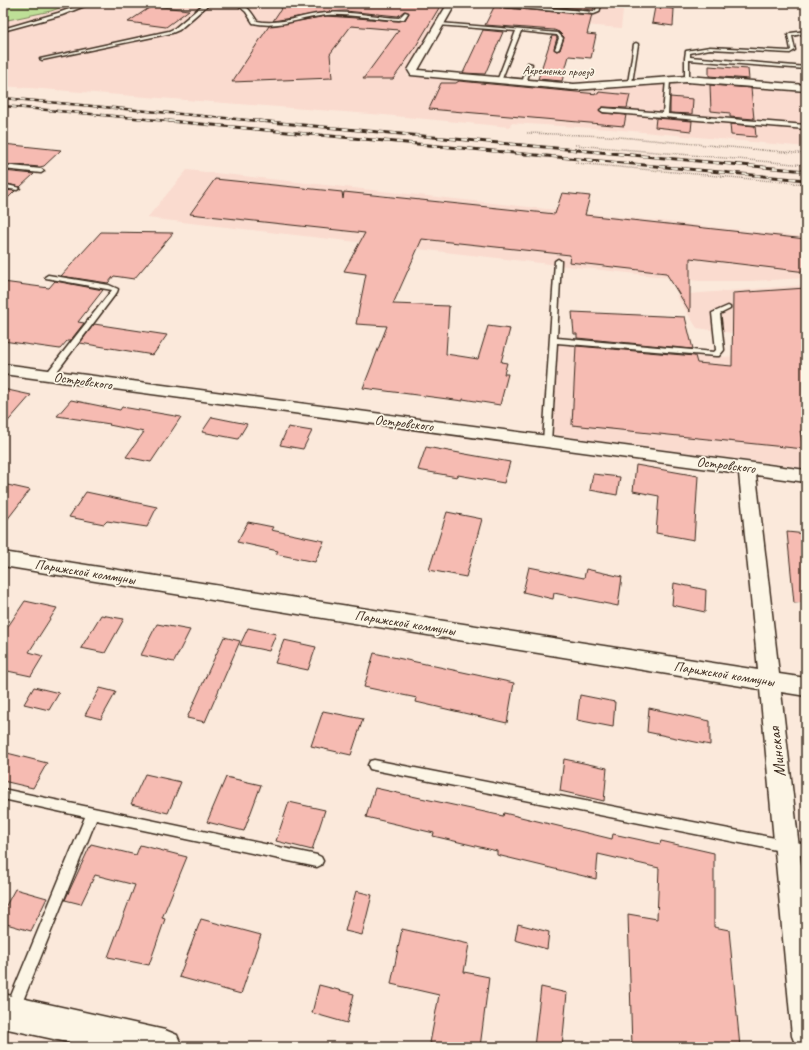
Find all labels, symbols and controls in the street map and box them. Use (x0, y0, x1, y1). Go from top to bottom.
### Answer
street label: Ахременко проезд (523, 62, 595, 80)
street label: Островского (53, 368, 114, 394)
street label: Островского (374, 411, 435, 435)
street label: Островского (696, 453, 757, 477)
street label: Парижской коммуны (34, 556, 138, 589)
street label: Парижской коммуны (354, 607, 458, 640)
street label: Парижской коммуны (673, 658, 777, 691)
street label: Минская (763, 725, 790, 778)

